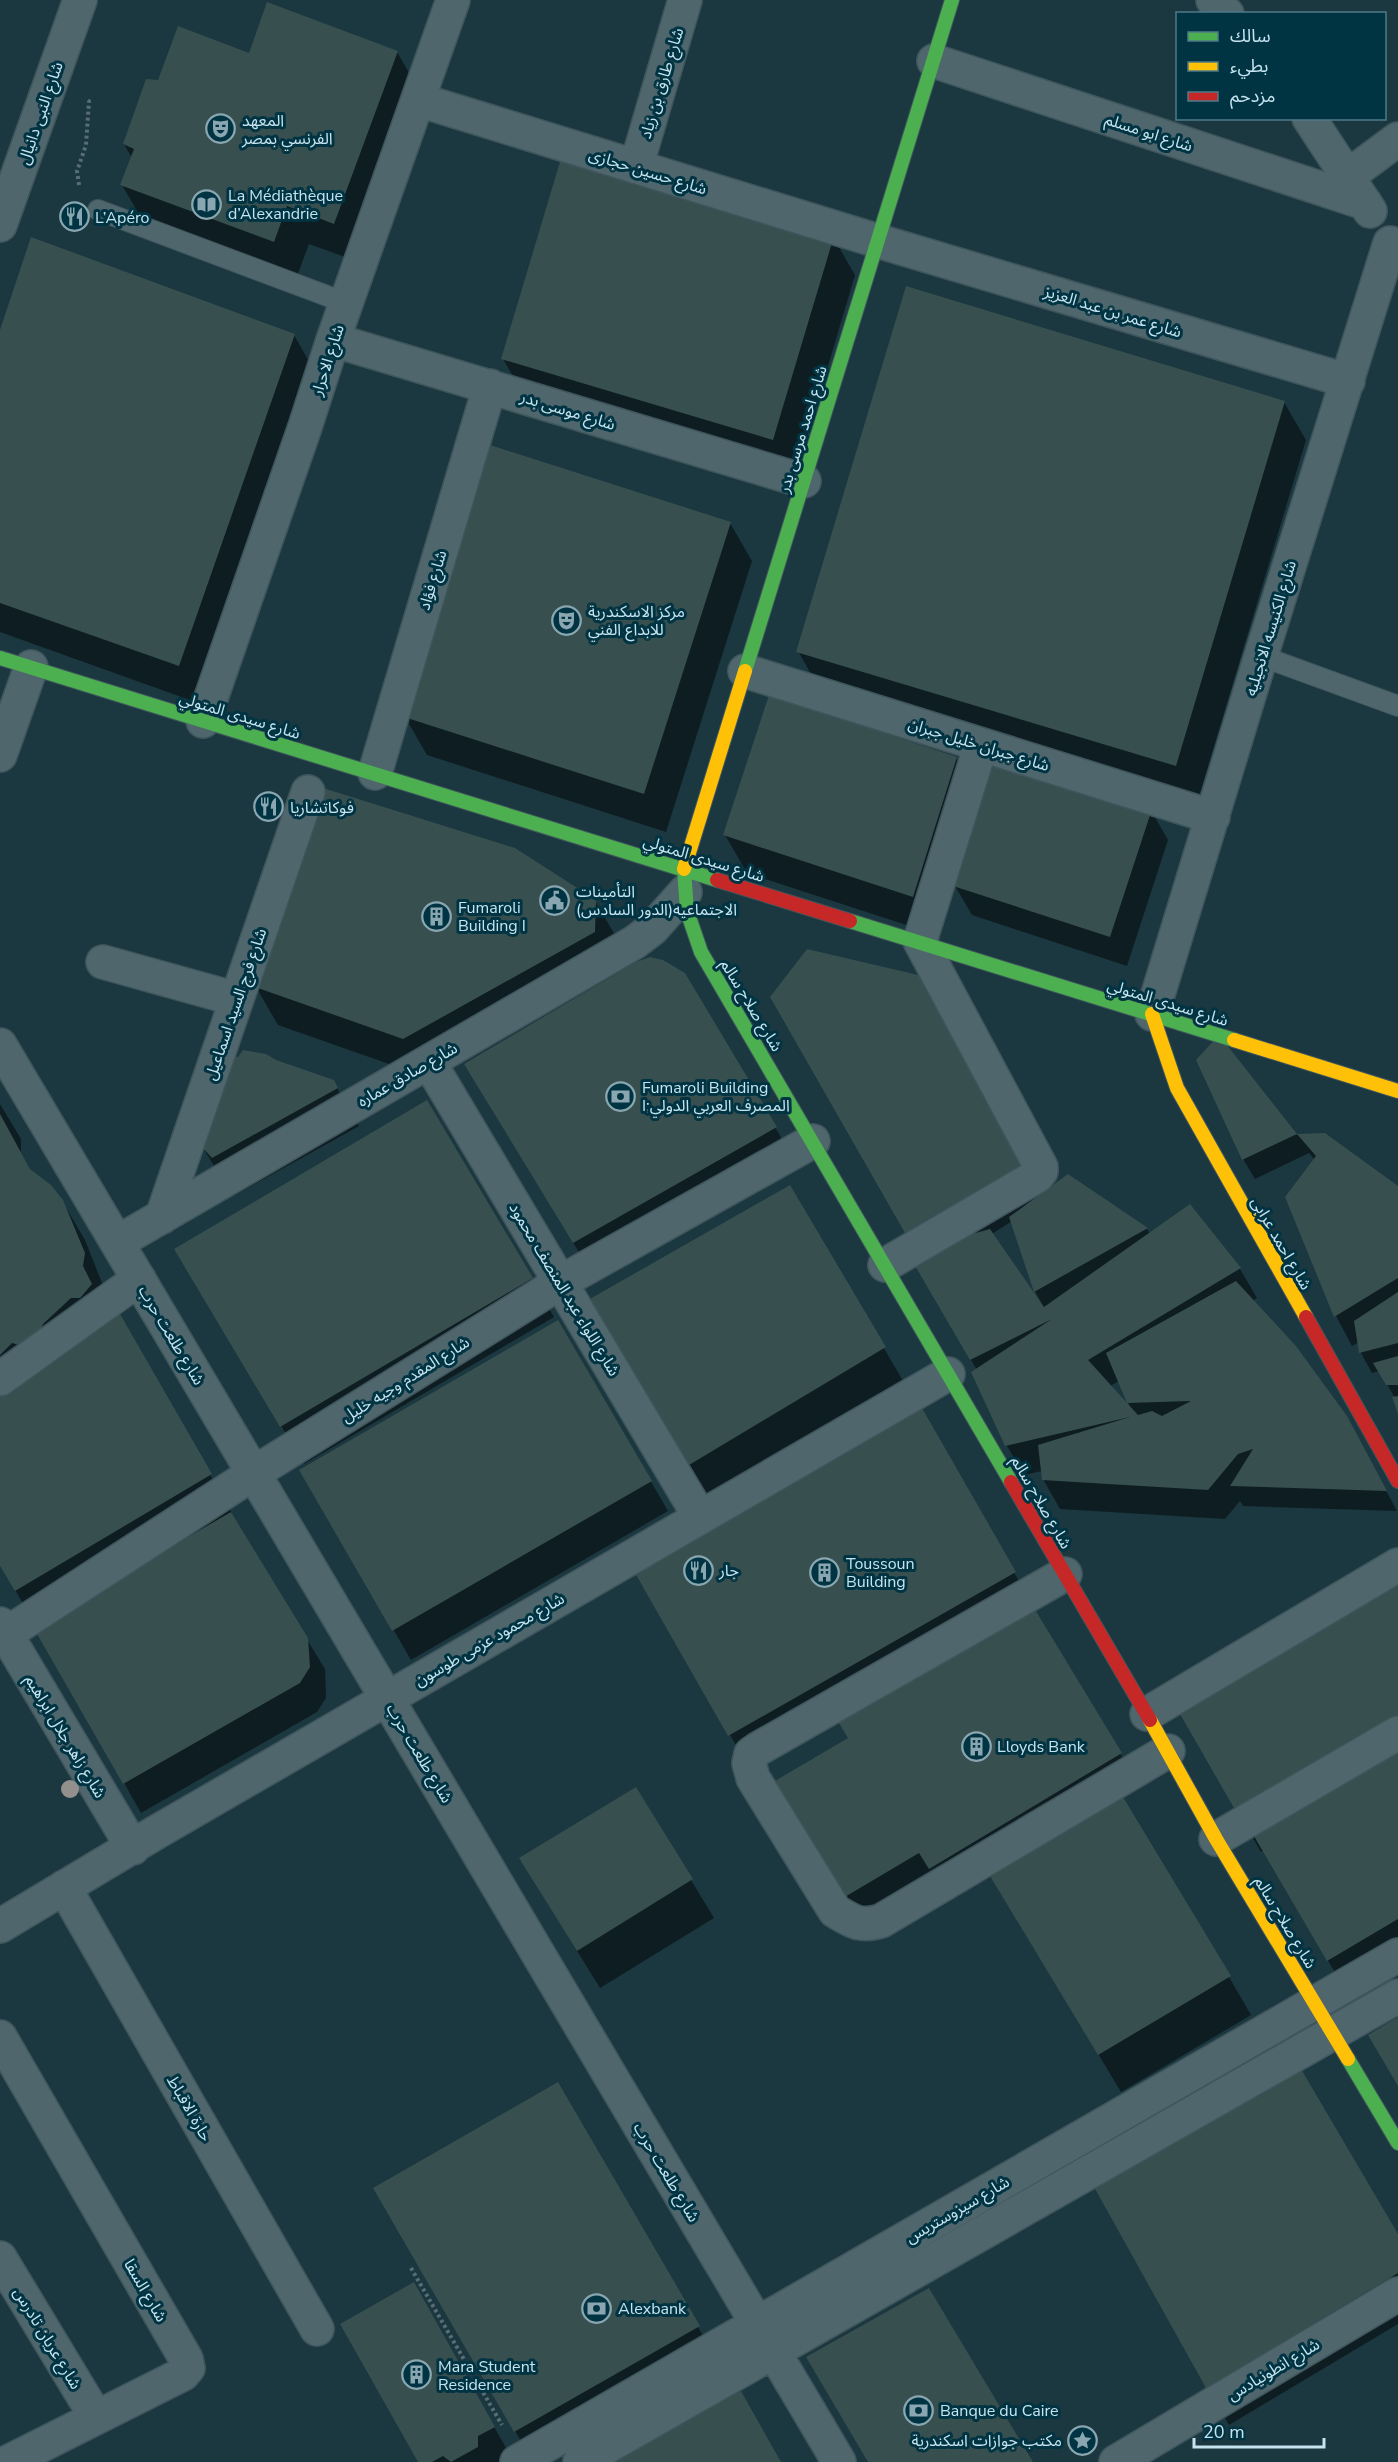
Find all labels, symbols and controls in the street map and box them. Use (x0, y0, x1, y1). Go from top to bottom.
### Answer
legend (1176, 12, 1386, 120)
text: سالك (1230, 24, 1271, 48)
street label: شارع طارق بن زياد (635, 25, 690, 142)
text: بطيء (1230, 54, 1268, 79)
street label: شارع النبى دانيال (13, 59, 70, 168)
text: مزدحم (1230, 84, 1275, 109)
street label: شارع ابو مسلم (1102, 108, 1195, 158)
place label: المعهد الفرنسي بمصر (241, 110, 333, 151)
theatre icon: المعهد الفرنسي بمصر (205, 113, 237, 145)
street label: شارع حسين حجازى (586, 144, 709, 201)
place label: La Médiathèque d’Alexandrie (228, 185, 343, 225)
library icon: La Médiathèque d’Alexandrie (191, 188, 223, 220)
restaurant icon: L’Apéro (58, 201, 90, 233)
place label: L’Apéro (95, 207, 150, 229)
street label: شارع عمر بن عبد العزيز (1040, 280, 1184, 344)
street label: شارع الاحرار (306, 322, 351, 400)
street label: شارع احمد مرسى بدر (773, 363, 834, 497)
street label: شارع موسى بدر (516, 386, 618, 437)
street label: شارع فؤاد (413, 548, 453, 613)
street label: شارع الكنيسه الانجيليه (1240, 558, 1303, 699)
place label: مركز الاسكندرية للابداع الفني (588, 601, 685, 642)
theatre icon: مركز الاسكندرية للابداع الفني (551, 604, 583, 636)
street label: شارع سيدى المتولي (176, 687, 303, 746)
street label: شارع جبران خليل جبران (905, 713, 1052, 778)
restaurant icon: فوكاتشاريا (253, 791, 285, 823)
place label: فوكاتشاريا (290, 797, 354, 819)
street label: شارع سيدى المتولي (640, 830, 767, 889)
place label: التأمينات الاجتماعيه(الدور السادس) (576, 881, 737, 921)
public building icon: التأمينات الاجتماعيه(الدور السادس) (539, 884, 571, 916)
place label: Fumaroli Building I (458, 897, 526, 937)
building icon: Fumaroli Building I (421, 900, 453, 932)
street label: شارع فرج السيد اسماعيل (200, 925, 273, 1084)
street label: شارع صلاح سالم (714, 955, 787, 1056)
street label: شارع سيدى المتولي (1104, 974, 1231, 1033)
street label: شارع صادق عماره (353, 1037, 462, 1113)
place label: Fumaroli Building I;المصرف العربي الدولي (642, 1077, 790, 1118)
bank icon: Fumaroli Building I;المصرف العربي الدولي (605, 1080, 637, 1112)
street label: شارع احمد عرابى (1245, 1193, 1317, 1295)
street label: شارع اللواء عبد المنصف محمود (503, 1199, 625, 1381)
street label: شارع طلعت حرب (132, 1282, 210, 1390)
street label: شارع المقدم وجيه خليل (337, 1332, 474, 1429)
street label: شارع صلاح سالم (1005, 1452, 1077, 1554)
place label: Toussoun Building (846, 1553, 915, 1593)
restaurant icon: جار (682, 1554, 714, 1586)
building icon: Toussoun Building (809, 1556, 841, 1588)
place label: جار (718, 1560, 739, 1582)
street label: شارع محمود عزمى طوسون (410, 1588, 569, 1693)
street label: شارع زاهر جلال ابراهيم (19, 1671, 111, 1803)
street label: شارع طلعت حرب (380, 1700, 458, 1808)
building icon: Lloyds Bank (960, 1730, 992, 1762)
place label: Lloyds Bank (997, 1736, 1086, 1758)
street label: شارع صلاح سالم (1248, 1872, 1321, 1973)
street label: حارة الاقباط (161, 2071, 217, 2146)
street label: شارع طلعت حرب (627, 2119, 705, 2227)
street label: شارع سيزوستريس (901, 2171, 1014, 2249)
street label: شارع السقا (117, 2255, 172, 2327)
street label: شارع عريان تادرس (7, 2283, 86, 2394)
bank icon: Alexbank (581, 2292, 613, 2324)
place label: Alexbank (618, 2298, 687, 2320)
street label: شارع انطونيادس (1223, 2334, 1324, 2407)
place label: Mara Student Residence (438, 2356, 536, 2396)
building icon: Mara Student Residence (401, 2359, 433, 2391)
bank icon: Banque du Caire (903, 2394, 935, 2426)
place label: Banque du Caire (940, 2400, 1059, 2422)
scale bar (1194, 2411, 1324, 2449)
text: 20 m (1203, 2420, 1245, 2444)
place icon: مكتب جوازات اسكندرية (1067, 2424, 1099, 2456)
place label: مكتب جوازات اسكندرية (911, 2430, 1062, 2452)

